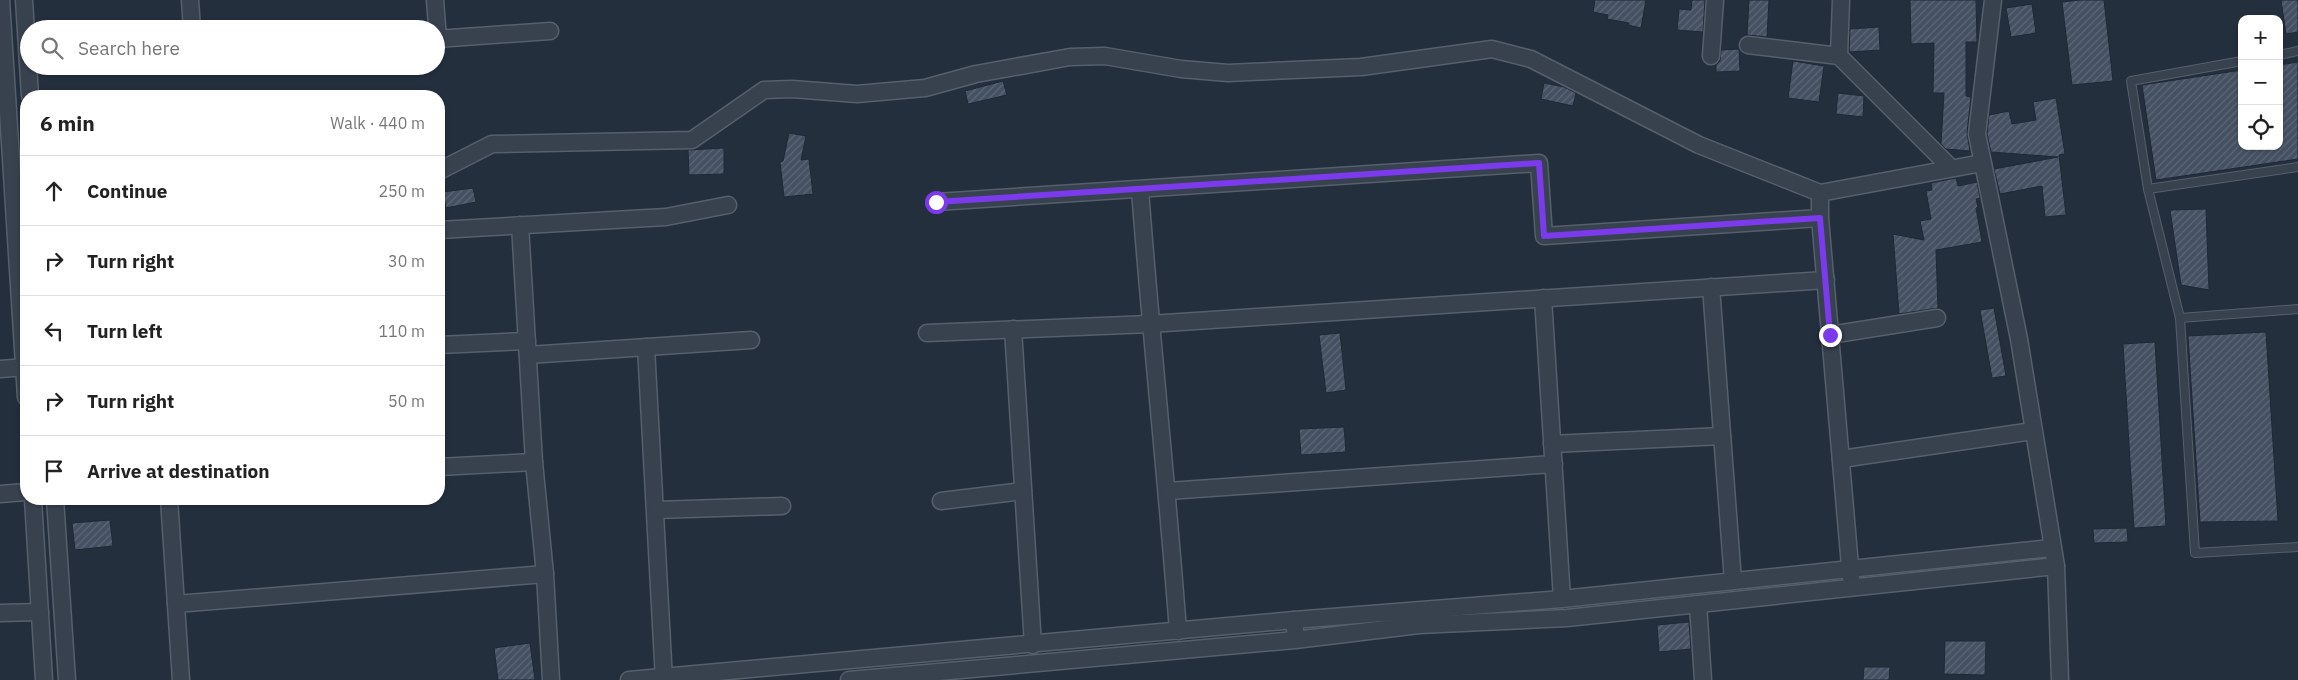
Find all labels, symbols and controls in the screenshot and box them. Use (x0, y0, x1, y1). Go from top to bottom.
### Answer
map controls (2238, 15, 2283, 150)
button: + (2238, 15, 2283, 60)
search box (20, 20, 445, 75)
icon: search (38, 34, 66, 62)
text: Search here (78, 36, 180, 60)
button: − (2238, 60, 2283, 105)
button: locate (2238, 105, 2283, 150)
text: 6 min (40, 109, 95, 137)
text: Walk · 440 m (330, 113, 425, 133)
icon: ahead (40, 177, 68, 205)
text: Continue (87, 179, 167, 203)
text: 250 m (378, 181, 425, 201)
route start (925, 191, 948, 214)
icon: right (40, 247, 68, 275)
text: Turn right (87, 249, 174, 273)
text: 30 m (388, 251, 425, 271)
icon: left (40, 317, 68, 345)
text: Turn left (87, 319, 163, 343)
text: 110 m (378, 321, 425, 341)
route end (1819, 324, 1842, 347)
icon: right (40, 387, 68, 415)
text: Turn right (87, 389, 174, 413)
text: 50 m (388, 391, 425, 411)
icon: arrive (40, 457, 68, 485)
text: Arrive at destination (87, 459, 270, 483)

